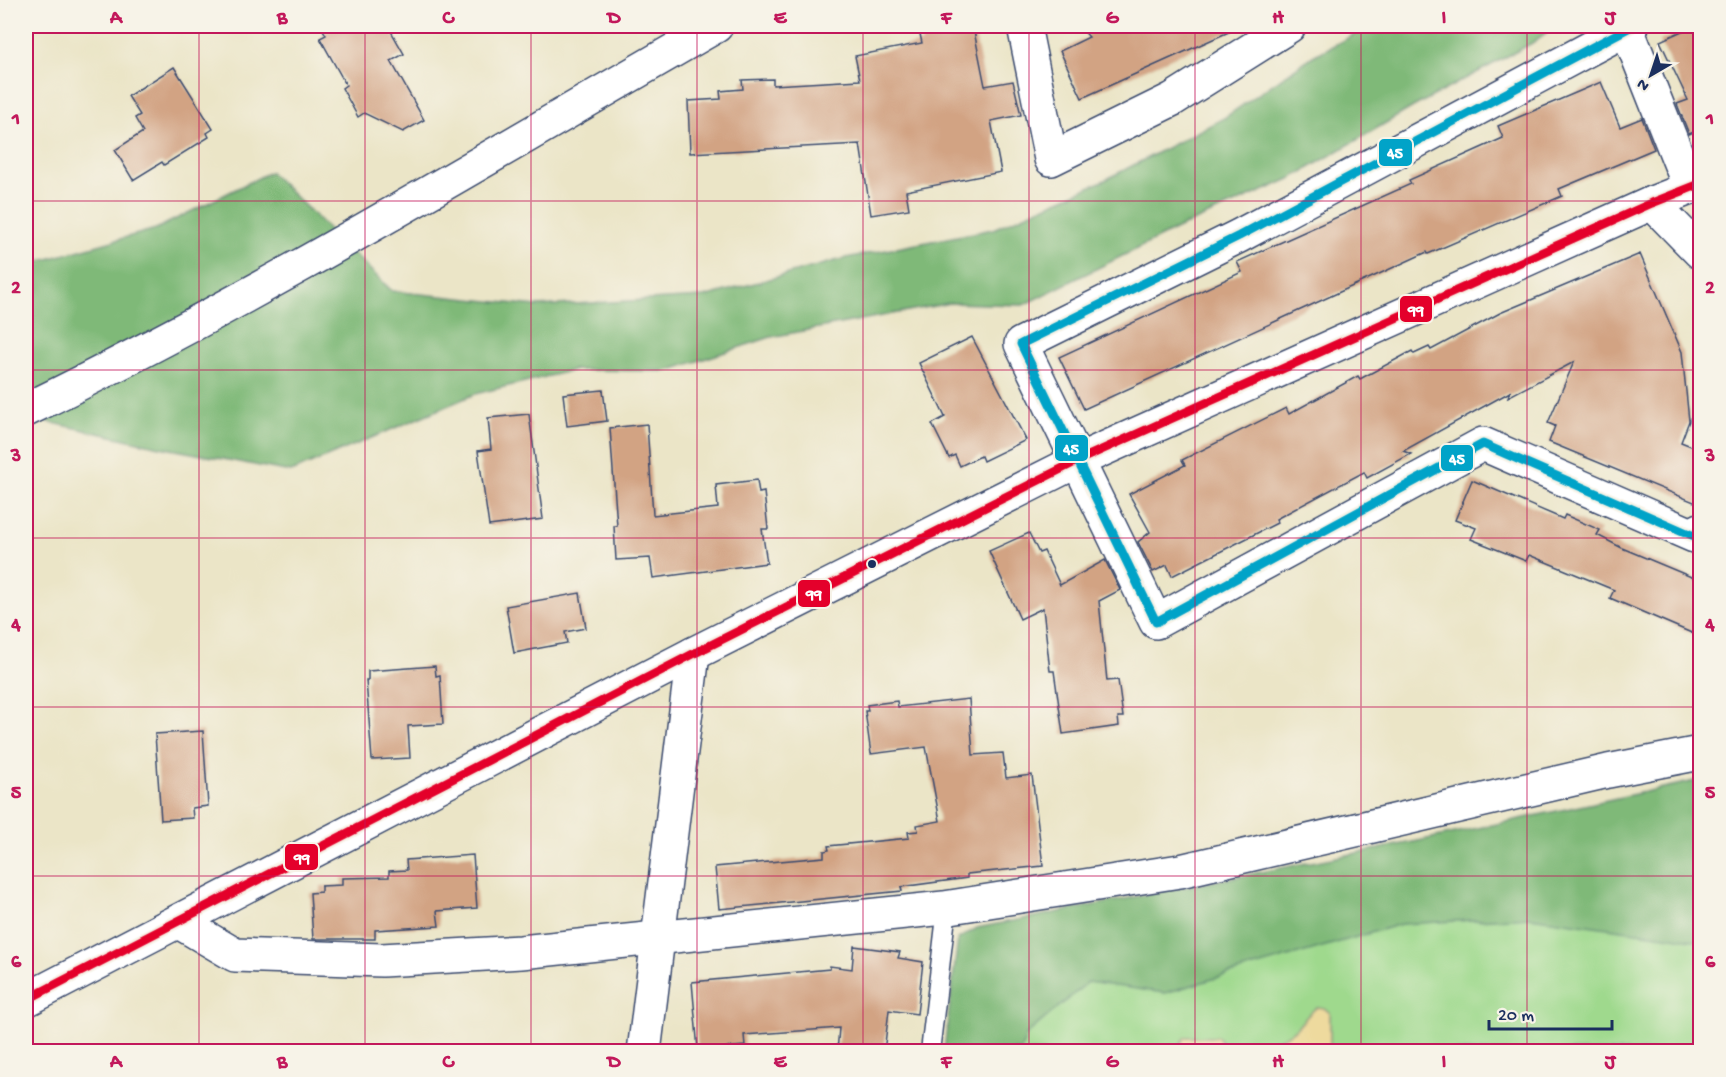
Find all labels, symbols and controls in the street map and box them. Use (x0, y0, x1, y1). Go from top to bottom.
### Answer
text: A (109, 8, 124, 31)
text: B (276, 8, 288, 31)
text: C (442, 8, 456, 31)
text: D (605, 8, 621, 31)
text: E (774, 8, 788, 31)
text: F (940, 8, 953, 31)
text: G (1106, 8, 1120, 31)
text: H (1272, 8, 1284, 31)
text: I (1442, 8, 1447, 31)
text: J (1604, 8, 1617, 31)
north arrow (1621, 45, 1681, 105)
text: N (1633, 73, 1654, 95)
text: 1 (11, 109, 20, 132)
text: 1 (1705, 109, 1714, 132)
line badge: 45 (1378, 138, 1413, 167)
text: 45 (1386, 146, 1404, 165)
text: 2 (11, 278, 21, 301)
text: 2 (1705, 278, 1715, 301)
line badge: 99 (1399, 295, 1433, 323)
text: 99 (1407, 303, 1424, 322)
line badge: 45 (1054, 434, 1089, 462)
text: 45 (1062, 442, 1080, 461)
line badge: 45 (1440, 444, 1474, 472)
text: 3 (10, 446, 21, 469)
text: 3 (1704, 446, 1715, 469)
text: 45 (1448, 452, 1466, 471)
unlabelled marker (866, 558, 878, 570)
line badge: 99 (797, 579, 831, 608)
text: 99 (805, 587, 822, 606)
text: 4 (10, 615, 21, 638)
text: 4 (1704, 615, 1715, 638)
text: 5 (11, 783, 22, 806)
text: 5 (1705, 783, 1716, 806)
line badge: 99 (284, 843, 319, 871)
text: 99 (293, 851, 310, 870)
text: 6 (11, 952, 22, 975)
text: 6 (1705, 952, 1716, 975)
scale bar (1489, 993, 1612, 1031)
text: 20 m (1498, 1006, 1534, 1027)
text: A (109, 1052, 124, 1075)
text: B (276, 1052, 288, 1075)
text: C (442, 1052, 456, 1075)
text: D (605, 1052, 621, 1075)
text: E (774, 1052, 788, 1075)
text: F (940, 1052, 953, 1075)
text: G (1106, 1052, 1120, 1075)
text: H (1272, 1052, 1284, 1075)
text: I (1442, 1052, 1447, 1075)
text: J (1604, 1052, 1617, 1075)

